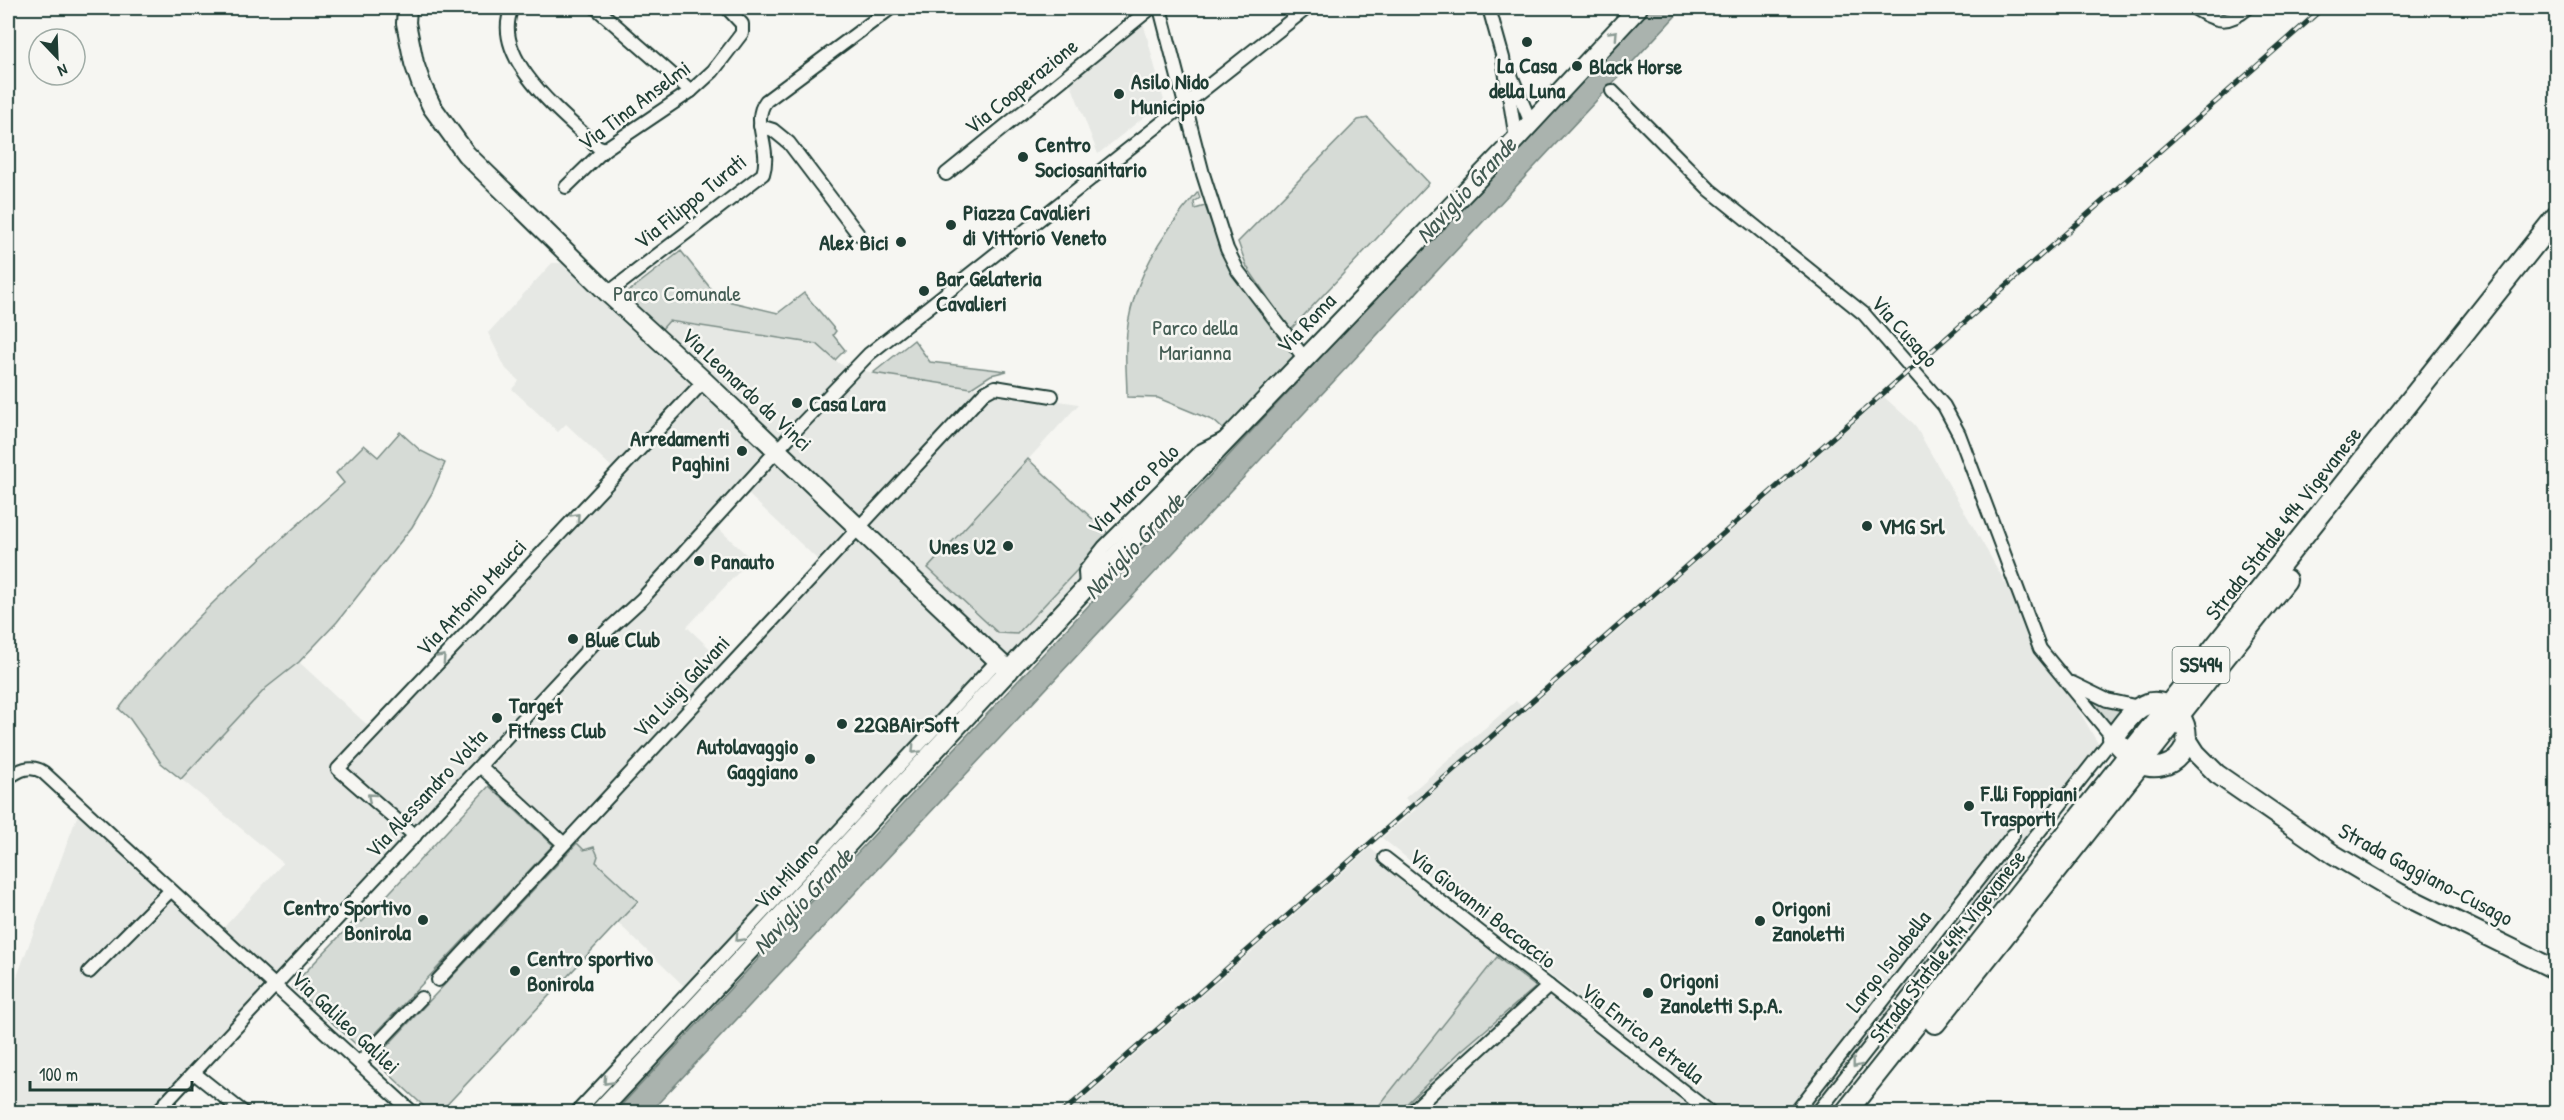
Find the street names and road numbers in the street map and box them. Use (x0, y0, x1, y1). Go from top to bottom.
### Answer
street label: Via Cooperazione (958, 31, 1084, 141)
street label: Via Tina Anselmi (572, 53, 696, 157)
street label: Via Filippo Turati (628, 146, 752, 256)
street label: Via Roma (1270, 286, 1343, 360)
street label: Via Cusago (1865, 288, 1946, 374)
street label: Via Leonardo da Vinci (675, 320, 819, 458)
street label: Strada Statale 494 Vigevanese (2198, 420, 2368, 626)
street label: Via Marco Polo (1081, 437, 1185, 541)
street label: Via Antonio Meucci (409, 532, 533, 662)
street label: Via Luigi Galvani (626, 628, 736, 744)
road number: SS494 (2172, 647, 2230, 683)
street label: Via Alessandro Volta (358, 722, 494, 864)
street label: Strada Gaggiano-Cusago (2333, 815, 2519, 933)
street label: Via Milano (747, 835, 825, 915)
street label: Via Giovanni Boccaccio (1403, 841, 1563, 975)
street label: Strada Statale 494 Vigevanese (1862, 843, 2032, 1049)
street label: Largo Isolabella (1839, 903, 1938, 1018)
street label: Via Galileo Galilei (285, 964, 407, 1080)
street label: Via Enrico Petrella (1575, 975, 1711, 1091)

